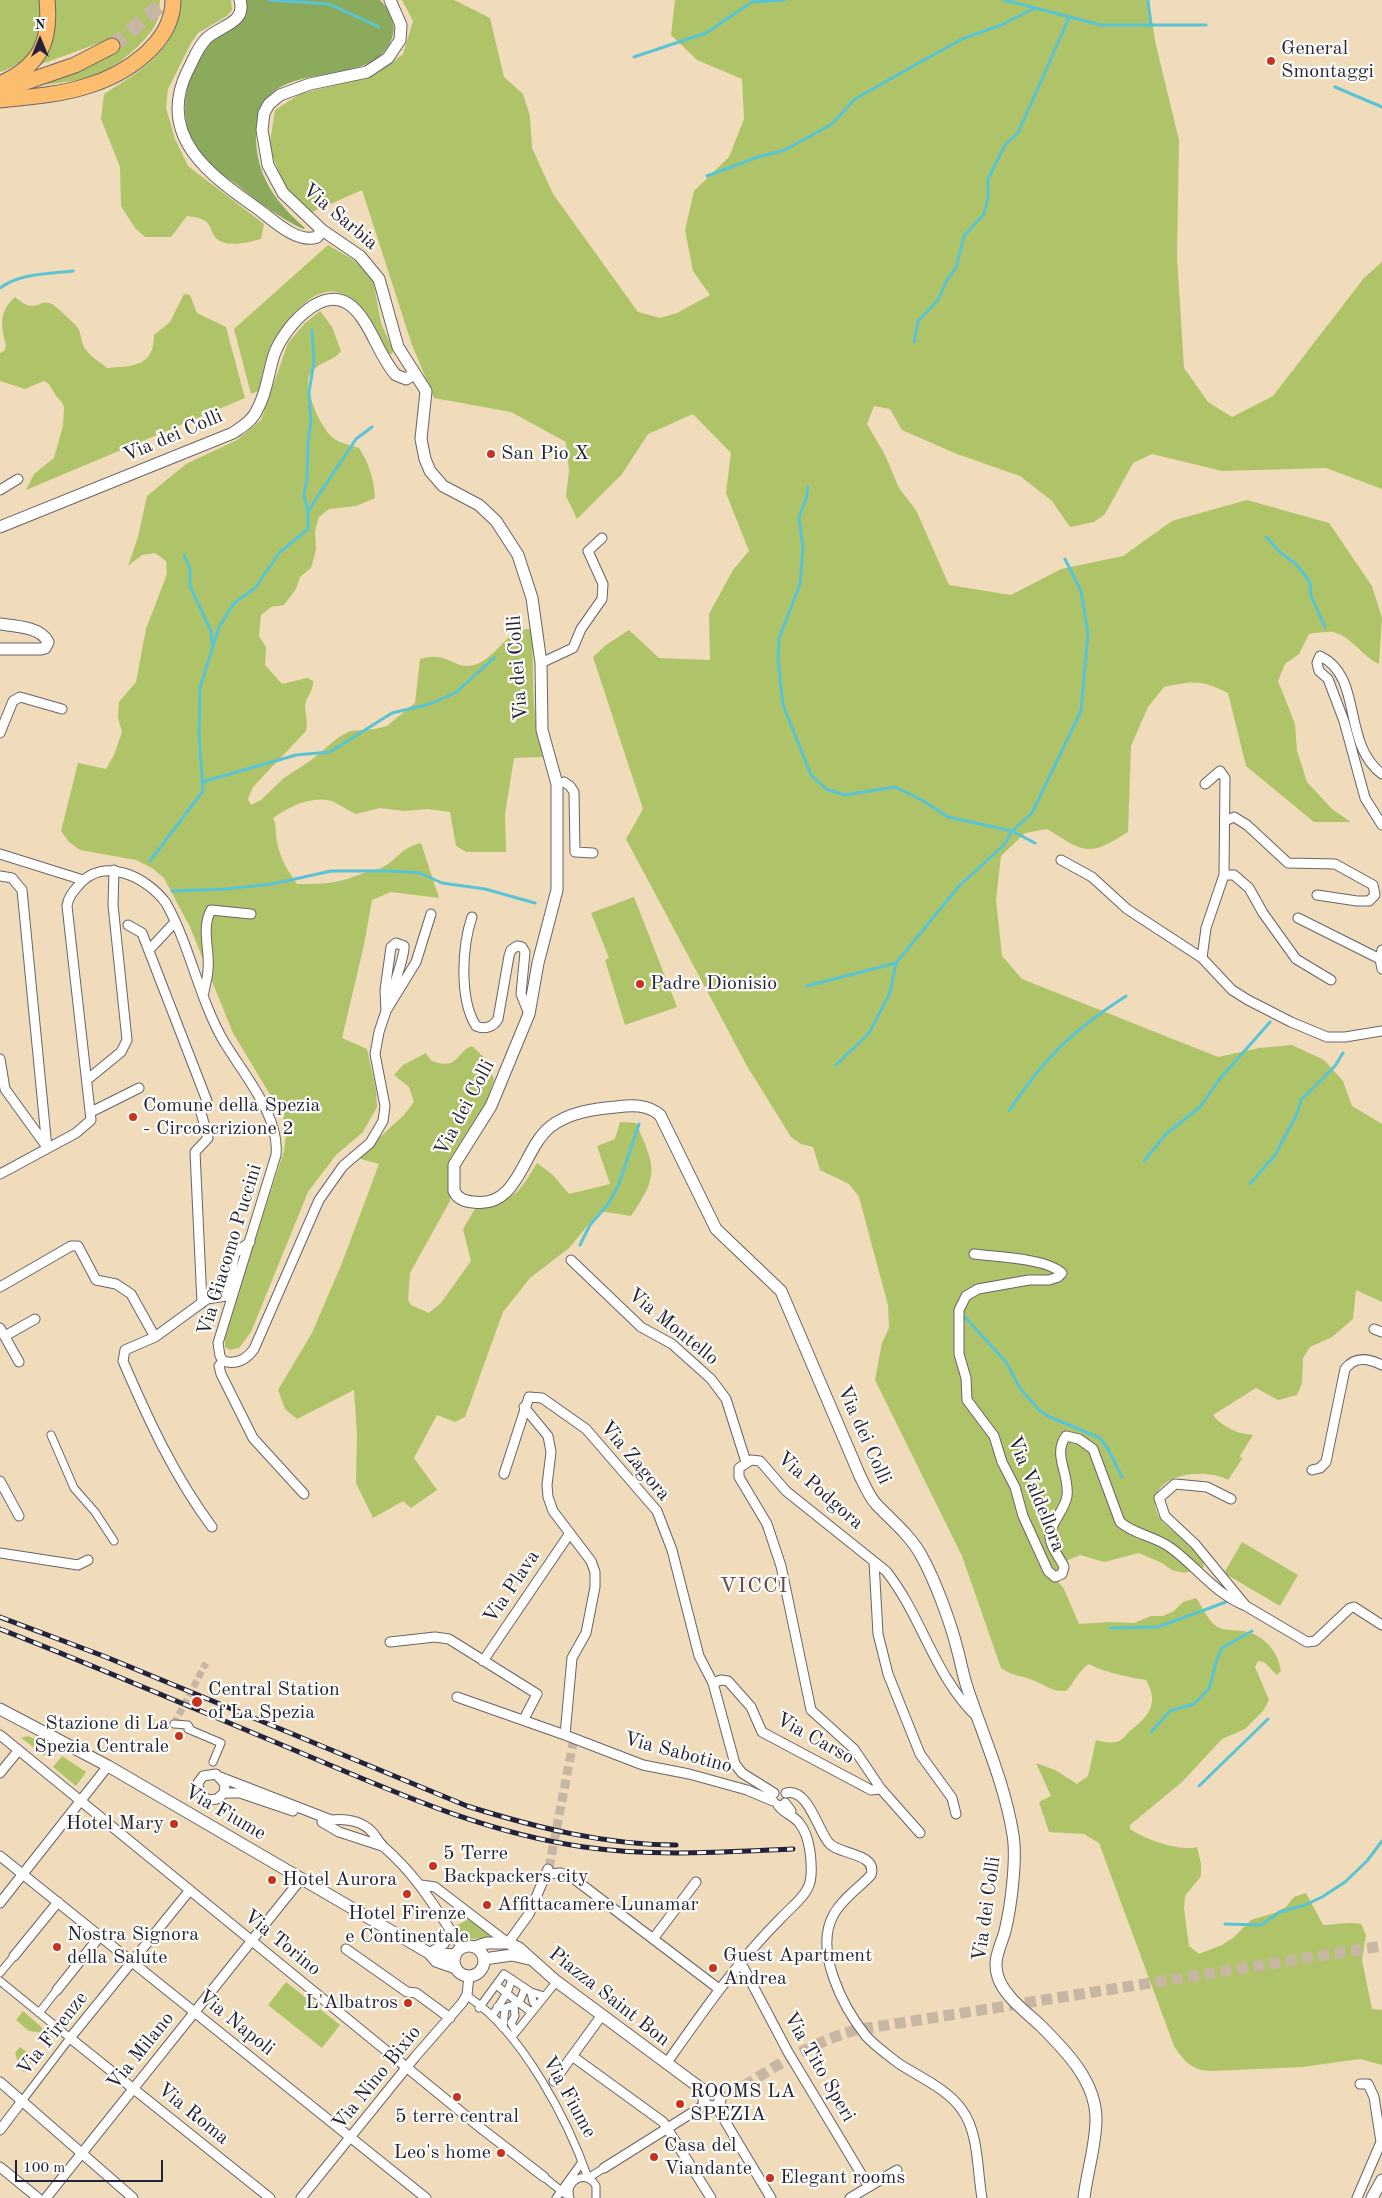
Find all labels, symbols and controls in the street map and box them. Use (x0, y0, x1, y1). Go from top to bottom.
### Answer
north arrow (15, 15, 65, 65)
text: N (35, 18, 45, 32)
place label: General Smontaggi (1281, 37, 1374, 84)
marker: General Smontaggi (1265, 55, 1277, 67)
street label: Via Sarbia (297, 178, 383, 256)
street label: Via dei Colli (120, 404, 226, 468)
place label: San Pio X (501, 442, 589, 466)
marker: San Pio X (485, 448, 497, 460)
street label: Via dei Colli (502, 614, 534, 722)
place label: Padre Dionisio (650, 972, 777, 996)
marker: Padre Dionisio (634, 978, 646, 990)
street label: Via dei Colli (430, 1056, 500, 1160)
place label: Comune della Spezia - Circoscrizione 2 (143, 1094, 320, 1141)
marker: Comune della Spezia - Circoscrizione 2 (127, 1111, 139, 1123)
street label: Via Giacomo Puccini (192, 1161, 268, 1339)
street label: Via Montello (623, 1283, 723, 1371)
street label: Via dei Colli (832, 1382, 896, 1488)
street label: Via Zagora (595, 1416, 675, 1506)
street label: Via Valdellora (1002, 1432, 1070, 1556)
street label: Via Podgora (772, 1447, 868, 1535)
street label: Via Plava (479, 1546, 545, 1628)
district label: VICCI (719, 1573, 789, 1599)
place label: Central Station of La Spezia (208, 1678, 340, 1725)
marker: Central Station of La Spezia (190, 1695, 204, 1709)
street label: Via Carso (772, 1708, 858, 1770)
place label: Stazione di La Spezia Centrale (34, 1712, 169, 1759)
street label: Via Sabotino (621, 1727, 735, 1779)
marker: Stazione di La Spezia Centrale (173, 1730, 185, 1742)
street label: Via Fiume (180, 1780, 270, 1846)
place label: Hotel Mary (66, 1812, 164, 1836)
marker: Hotel Mary (168, 1818, 180, 1830)
place label: 5 Terre Backpackers city (443, 1842, 589, 1889)
street label: Via dei Colli (968, 1855, 1006, 1963)
marker: 5 Terre Backpackers city (427, 1860, 439, 1872)
place label: Hotel Aurora (282, 1868, 397, 1892)
marker: Hotel Aurora (266, 1874, 278, 1886)
marker: Hotel Firenze e Continentale (401, 1888, 413, 1900)
place label: Affittacamere Lunamar (497, 1893, 699, 1917)
marker: Affittacamere Lunamar (481, 1899, 493, 1911)
place label: Hotel Firenze e Continentale (345, 1902, 469, 1949)
street label: Via Torino (238, 1905, 326, 1981)
place label: Nostra Signora della Salute (67, 1923, 199, 1970)
marker: Nostra Signora della Salute (51, 1941, 63, 1953)
street label: Piazza Saint Bon (543, 1942, 675, 2052)
place label: Guest Apartment Andrea (723, 1944, 872, 1991)
marker: Guest Apartment Andrea (707, 1962, 719, 1974)
street label: Via Napoli (193, 1985, 279, 2061)
street label: Via Firenze (13, 1987, 93, 2081)
place label: L'Albatros (305, 1991, 398, 2015)
marker: L'Albatros (402, 1997, 414, 2009)
street label: Via Milano (102, 2007, 180, 2095)
street label: Via Tito Speri (778, 2008, 860, 2126)
street label: Via Nino Bixio (328, 2021, 426, 2135)
street label: Via Fiume (537, 2052, 601, 2142)
street label: Via Roma (152, 2078, 234, 2150)
place label: ROOMS LA SPEZIA (690, 2080, 796, 2127)
marker: 5 terre central (451, 2091, 463, 2103)
marker: ROOMS LA SPEZIA (674, 2098, 686, 2110)
place label: 5 terre central (395, 2105, 519, 2129)
place label: Casa del Viandante (664, 2134, 752, 2181)
place label: Leo's home (394, 2141, 491, 2165)
marker: Leo's home (495, 2147, 507, 2159)
scale bar (18, 2150, 165, 2182)
marker: Casa del Viandante (648, 2151, 660, 2163)
text: 100 m (23, 2161, 65, 2176)
place label: Elegant rooms (780, 2166, 905, 2190)
marker: Elegant rooms (764, 2172, 776, 2184)

